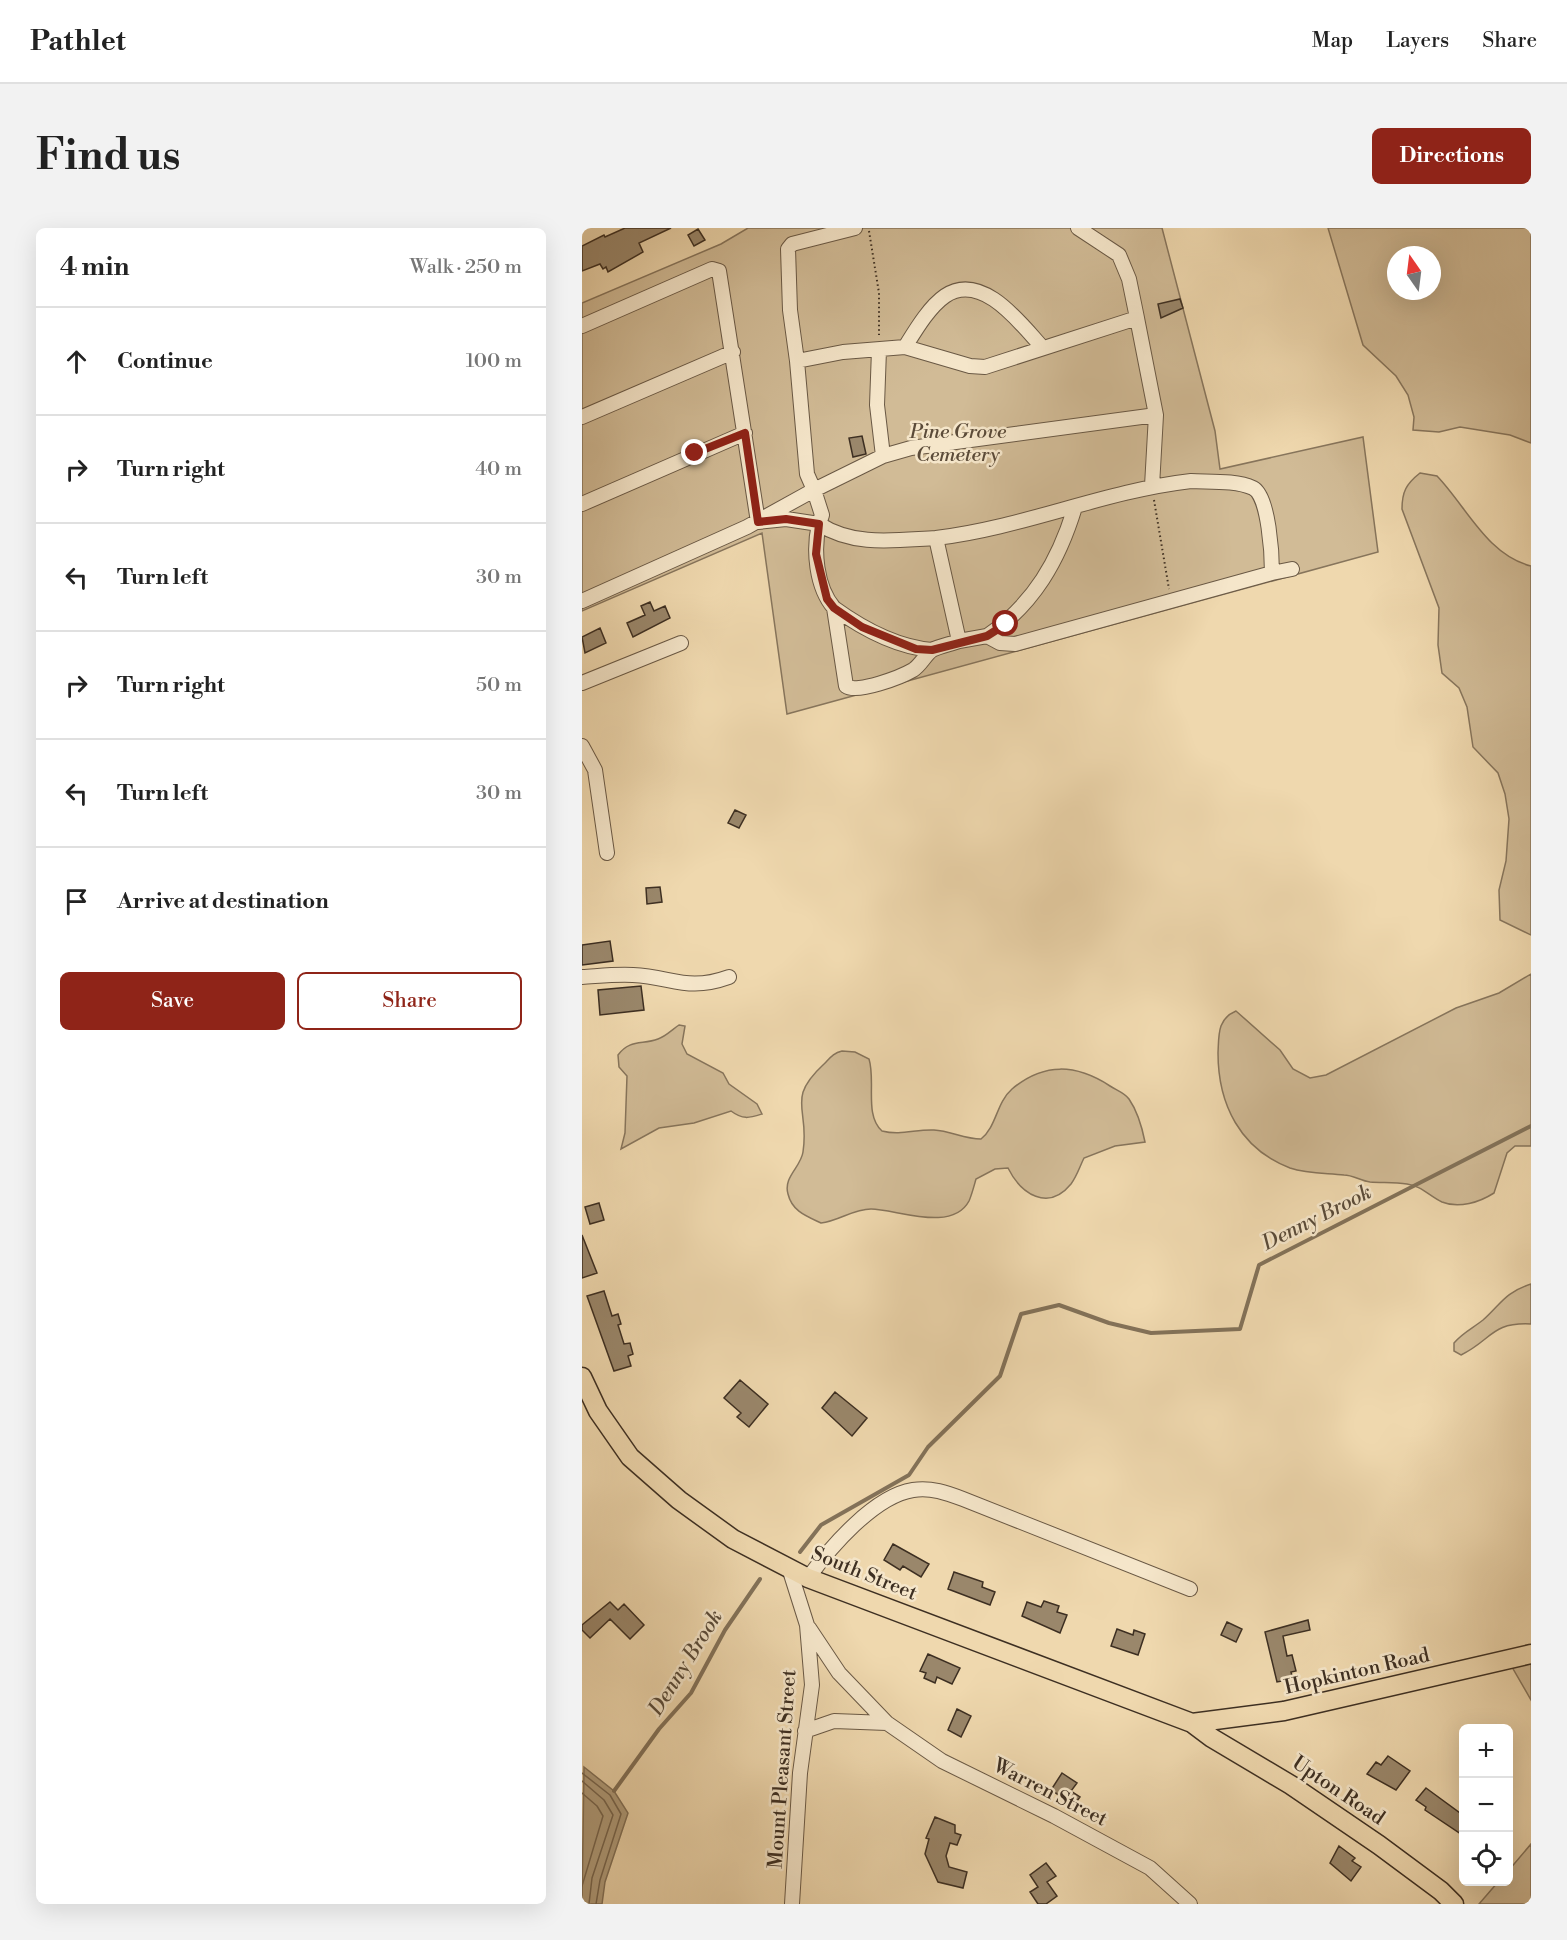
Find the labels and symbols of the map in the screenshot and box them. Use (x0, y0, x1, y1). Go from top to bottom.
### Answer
north arrow (1387, 246, 1441, 300)
park label: Pine Grove Cemetery (909, 420, 1007, 468)
route end (681, 439, 707, 465)
route start (992, 610, 1018, 636)
water label: Denny Brook (1257, 1179, 1376, 1257)
street label: South Street (807, 1541, 921, 1607)
water label: Denny Brook (643, 1605, 729, 1722)
street label: Hopkinton Road (1282, 1643, 1433, 1701)
street label: Mount Pleasant Street (764, 1669, 802, 1869)
street label: Upton Road (1287, 1751, 1390, 1831)
street label: Warren Street (988, 1753, 1111, 1833)

